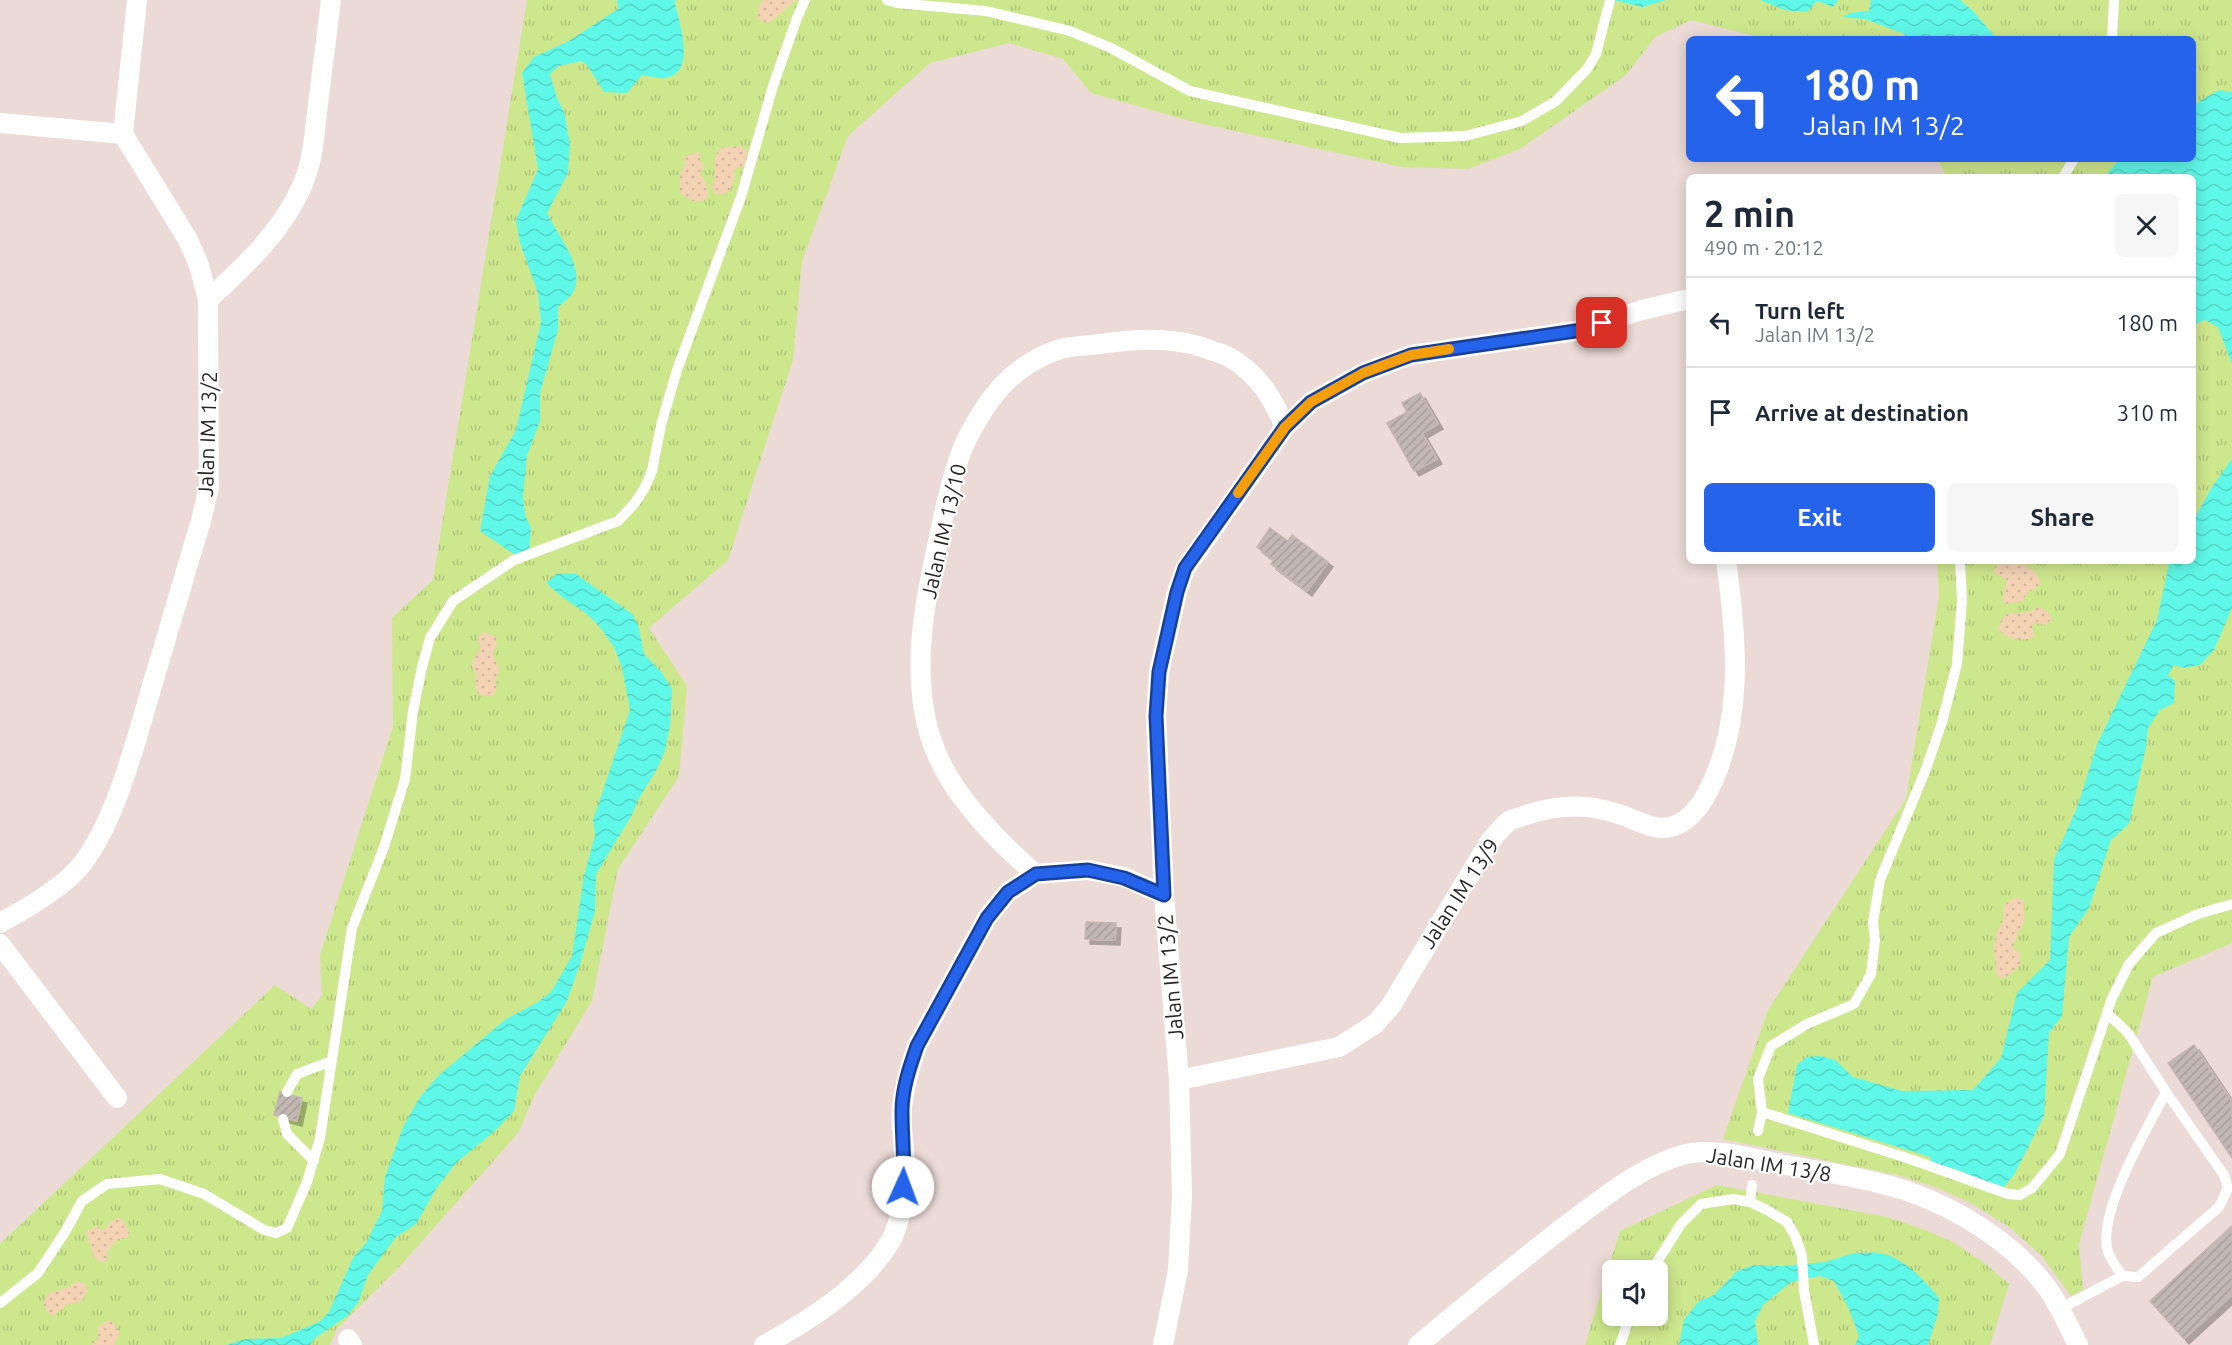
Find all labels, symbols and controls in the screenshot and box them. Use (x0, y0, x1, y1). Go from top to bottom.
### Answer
icon: left (1704, 60, 1782, 138)
text: 180 m (1803, 61, 1920, 108)
text: Jalan IM 13/2 (1803, 110, 1965, 140)
text: 2 min (1704, 193, 1795, 234)
button: close (2115, 194, 2178, 257)
text: 490 m · 20:12 (1704, 236, 1824, 259)
pin (1576, 297, 1627, 348)
text: Turn left (1755, 298, 1845, 323)
icon: arrive (1585, 306, 1618, 339)
icon: left (1704, 306, 1737, 339)
text: 180 m (2117, 310, 2178, 335)
text: Jalan IM 13/2 (1755, 323, 1875, 346)
street label: Jalan IM 13/2 (193, 371, 221, 497)
icon: arrive (1704, 396, 1737, 429)
text: Arrive at destination (1755, 400, 1969, 425)
text: 310 m (2117, 400, 2178, 425)
street label: Jalan IM 13/10 (916, 461, 970, 601)
button: Exit (1704, 483, 1935, 552)
button: Share (1947, 483, 2178, 552)
street label: Jalan IM 13/9 (1415, 834, 1503, 952)
street label: Jalan IM 13/2 (1153, 913, 1187, 1041)
street label: Jalan IM 13/8 (1705, 1142, 1833, 1186)
position arrow (871, 1155, 935, 1219)
map controls (1602, 1260, 1668, 1326)
button: sound (1602, 1260, 1668, 1326)

